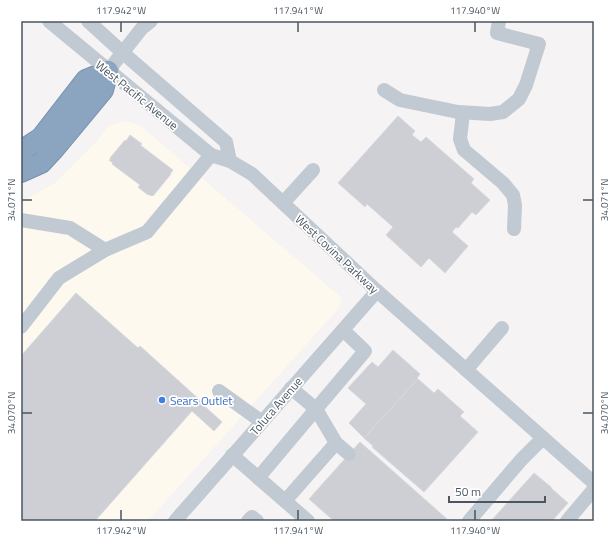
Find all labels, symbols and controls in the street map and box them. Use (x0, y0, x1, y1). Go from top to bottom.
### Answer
text: 117.942°W (96, 3, 146, 18)
text: 117.941°W (273, 3, 323, 18)
text: 117.940°W (450, 3, 500, 18)
street label: West Pacific Avenue (91, 56, 183, 134)
text: 34.071°N (4, 179, 19, 221)
text: 34.071°N (597, 179, 612, 221)
street label: West Covina Parkway (291, 210, 383, 298)
street label: Toluca Avenue (245, 373, 307, 439)
place label: Sears Outlet (170, 391, 233, 410)
text: 34.070°N (4, 392, 19, 434)
text: 34.070°N (597, 392, 612, 434)
marker: Sears Outlet (157, 395, 167, 405)
scale bar (449, 478, 545, 504)
text: 50 m (455, 482, 481, 501)
text: 117.942°W (96, 523, 146, 538)
text: 117.941°W (273, 523, 323, 538)
text: 117.940°W (450, 523, 500, 538)

